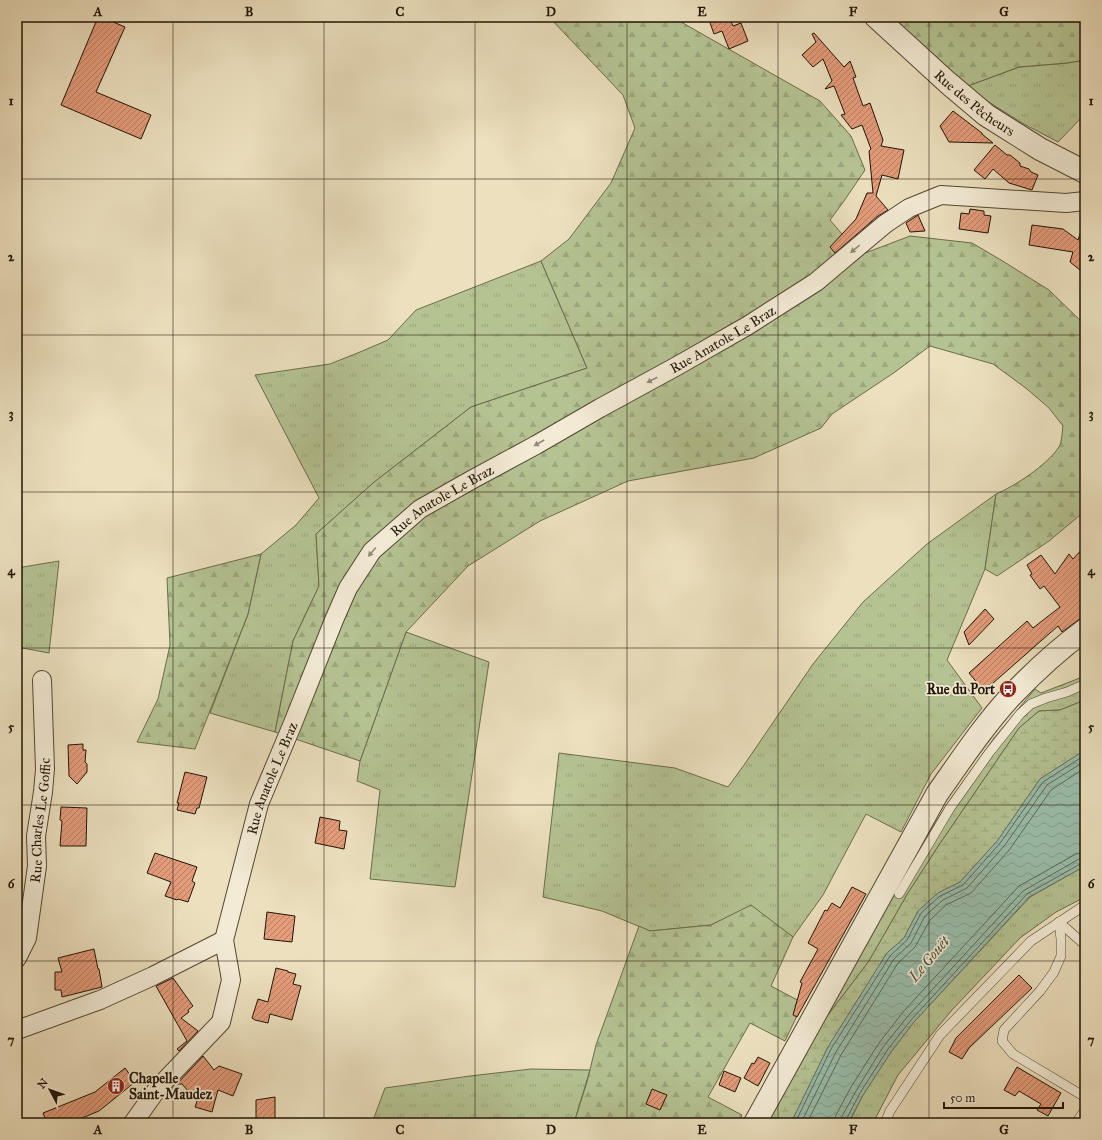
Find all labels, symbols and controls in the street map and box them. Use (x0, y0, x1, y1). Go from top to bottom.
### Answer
text: A (93, 4, 103, 20)
text: B (245, 4, 254, 20)
text: C (396, 4, 405, 20)
text: D (546, 4, 556, 20)
text: E (697, 4, 707, 20)
text: F (849, 4, 858, 20)
text: G (999, 4, 1009, 20)
street label: Rue des Pêcheurs (931, 66, 1018, 140)
text: 1 (8, 93, 14, 109)
text: 1 (1088, 93, 1094, 109)
one-way arrow (850, 245, 861, 254)
text: 2 (8, 249, 15, 265)
text: 2 (1088, 249, 1095, 265)
street label: Rue Anatole Le Braz (667, 301, 779, 377)
one-way arrow (646, 376, 658, 383)
text: 3 (8, 406, 14, 422)
text: 3 (1088, 406, 1094, 422)
one-way arrow (533, 440, 545, 447)
street label: Rue Anatole Le Braz (387, 461, 497, 540)
one-way arrow (368, 547, 377, 557)
text: 4 (7, 563, 15, 579)
text: 4 (1087, 563, 1095, 579)
bus stop icon: Rue du Port (998, 679, 1018, 699)
place label: Rue du Port (926, 681, 995, 698)
text: 5 (8, 719, 15, 735)
street label: Rue Anatole Le Braz (243, 719, 301, 836)
text: 5 (1088, 719, 1095, 735)
street label: Rue Charles Le Goffic (26, 757, 54, 884)
text: 6 (8, 876, 16, 892)
text: 6 (1088, 876, 1096, 892)
water label: Le Gouët (904, 932, 954, 986)
text: 7 (8, 1032, 15, 1048)
text: 7 (1088, 1032, 1095, 1048)
north arrow (30, 1070, 70, 1110)
place label: Chapelle Saint-Maudez (129, 1070, 213, 1103)
text: N (35, 1075, 51, 1092)
building icon: Chapelle Saint-Maudez (106, 1076, 126, 1096)
scale bar (944, 1084, 1063, 1110)
text: 50 m (950, 1091, 975, 1105)
text: A (93, 1122, 103, 1138)
text: B (245, 1122, 254, 1138)
text: C (396, 1122, 405, 1138)
text: D (546, 1122, 556, 1138)
text: E (697, 1122, 707, 1138)
text: F (849, 1122, 858, 1138)
text: G (999, 1122, 1009, 1138)

